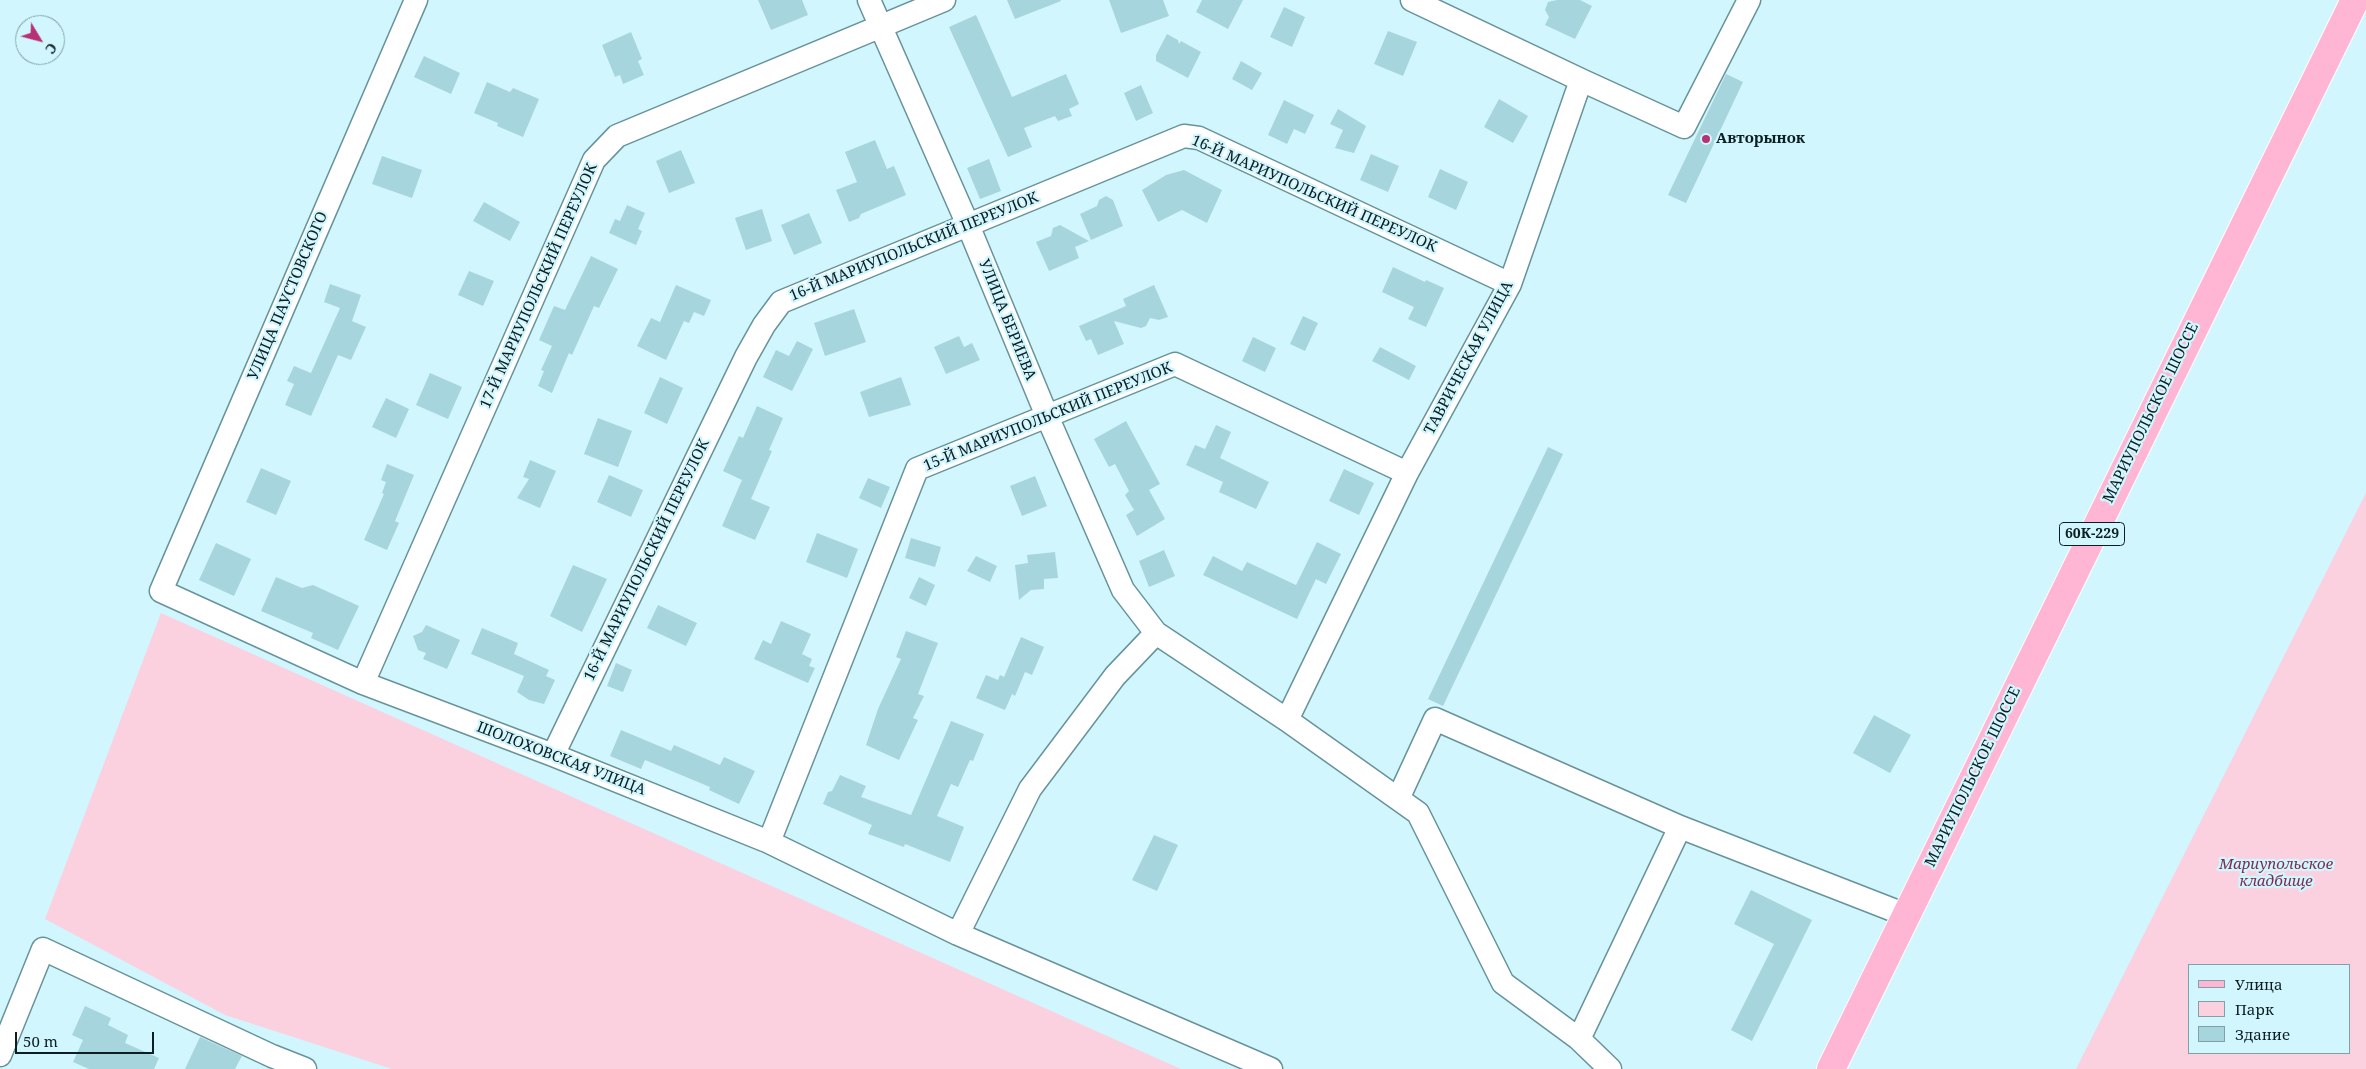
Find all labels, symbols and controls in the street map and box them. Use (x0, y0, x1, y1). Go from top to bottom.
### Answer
north arrow (15, 15, 65, 65)
text: С (41, 39, 62, 58)
place label: Авторынок (1716, 130, 1805, 148)
street label: 16-Й МАРИУПОЛЬСКИЙ ПЕРЕУЛОК (1189, 132, 1439, 256)
marker: Авторынок (1700, 133, 1712, 145)
street label: 17-Й МАРИУПОЛЬСКИЙ ПЕРЕУЛОК (477, 161, 601, 411)
street label: 16-Й МАРИУПОЛЬСКИЙ ПЕРЕУЛОК (787, 189, 1041, 305)
street label: УЛИЦА ПАУСТОВСКОГО (244, 209, 332, 383)
street label: УЛИЦА БЕРИЕВА (974, 257, 1040, 383)
street label: ТАВРИЧЕСКАЯ УЛИЦА (1421, 278, 1517, 438)
street label: МАРИУПОЛЬСКОЕ ШОССЕ (2099, 320, 2203, 506)
street label: 15-Й МАРИУПОЛЬСКИЙ ПЕРЕУЛОК (921, 359, 1175, 475)
street label: 16-Й МАРИУПОЛЬСКИЙ ПЕРЕУЛОК (580, 436, 714, 684)
road number: 60К-229 (2060, 522, 2124, 546)
street label: МАРИУПОЛЬСКОЕ ШОССЕ (1921, 684, 2025, 870)
street label: ШОЛОХОВСКАЯ УЛИЦА (474, 718, 648, 800)
park label: Мариупольское кладбище (2219, 856, 2333, 891)
legend (2188, 964, 2351, 1054)
text: Улица (2235, 974, 2283, 994)
text: Парк (2235, 999, 2274, 1019)
scale bar (18, 1022, 156, 1054)
text: Здание (2235, 1024, 2290, 1044)
text: 50 m (23, 1031, 58, 1051)

